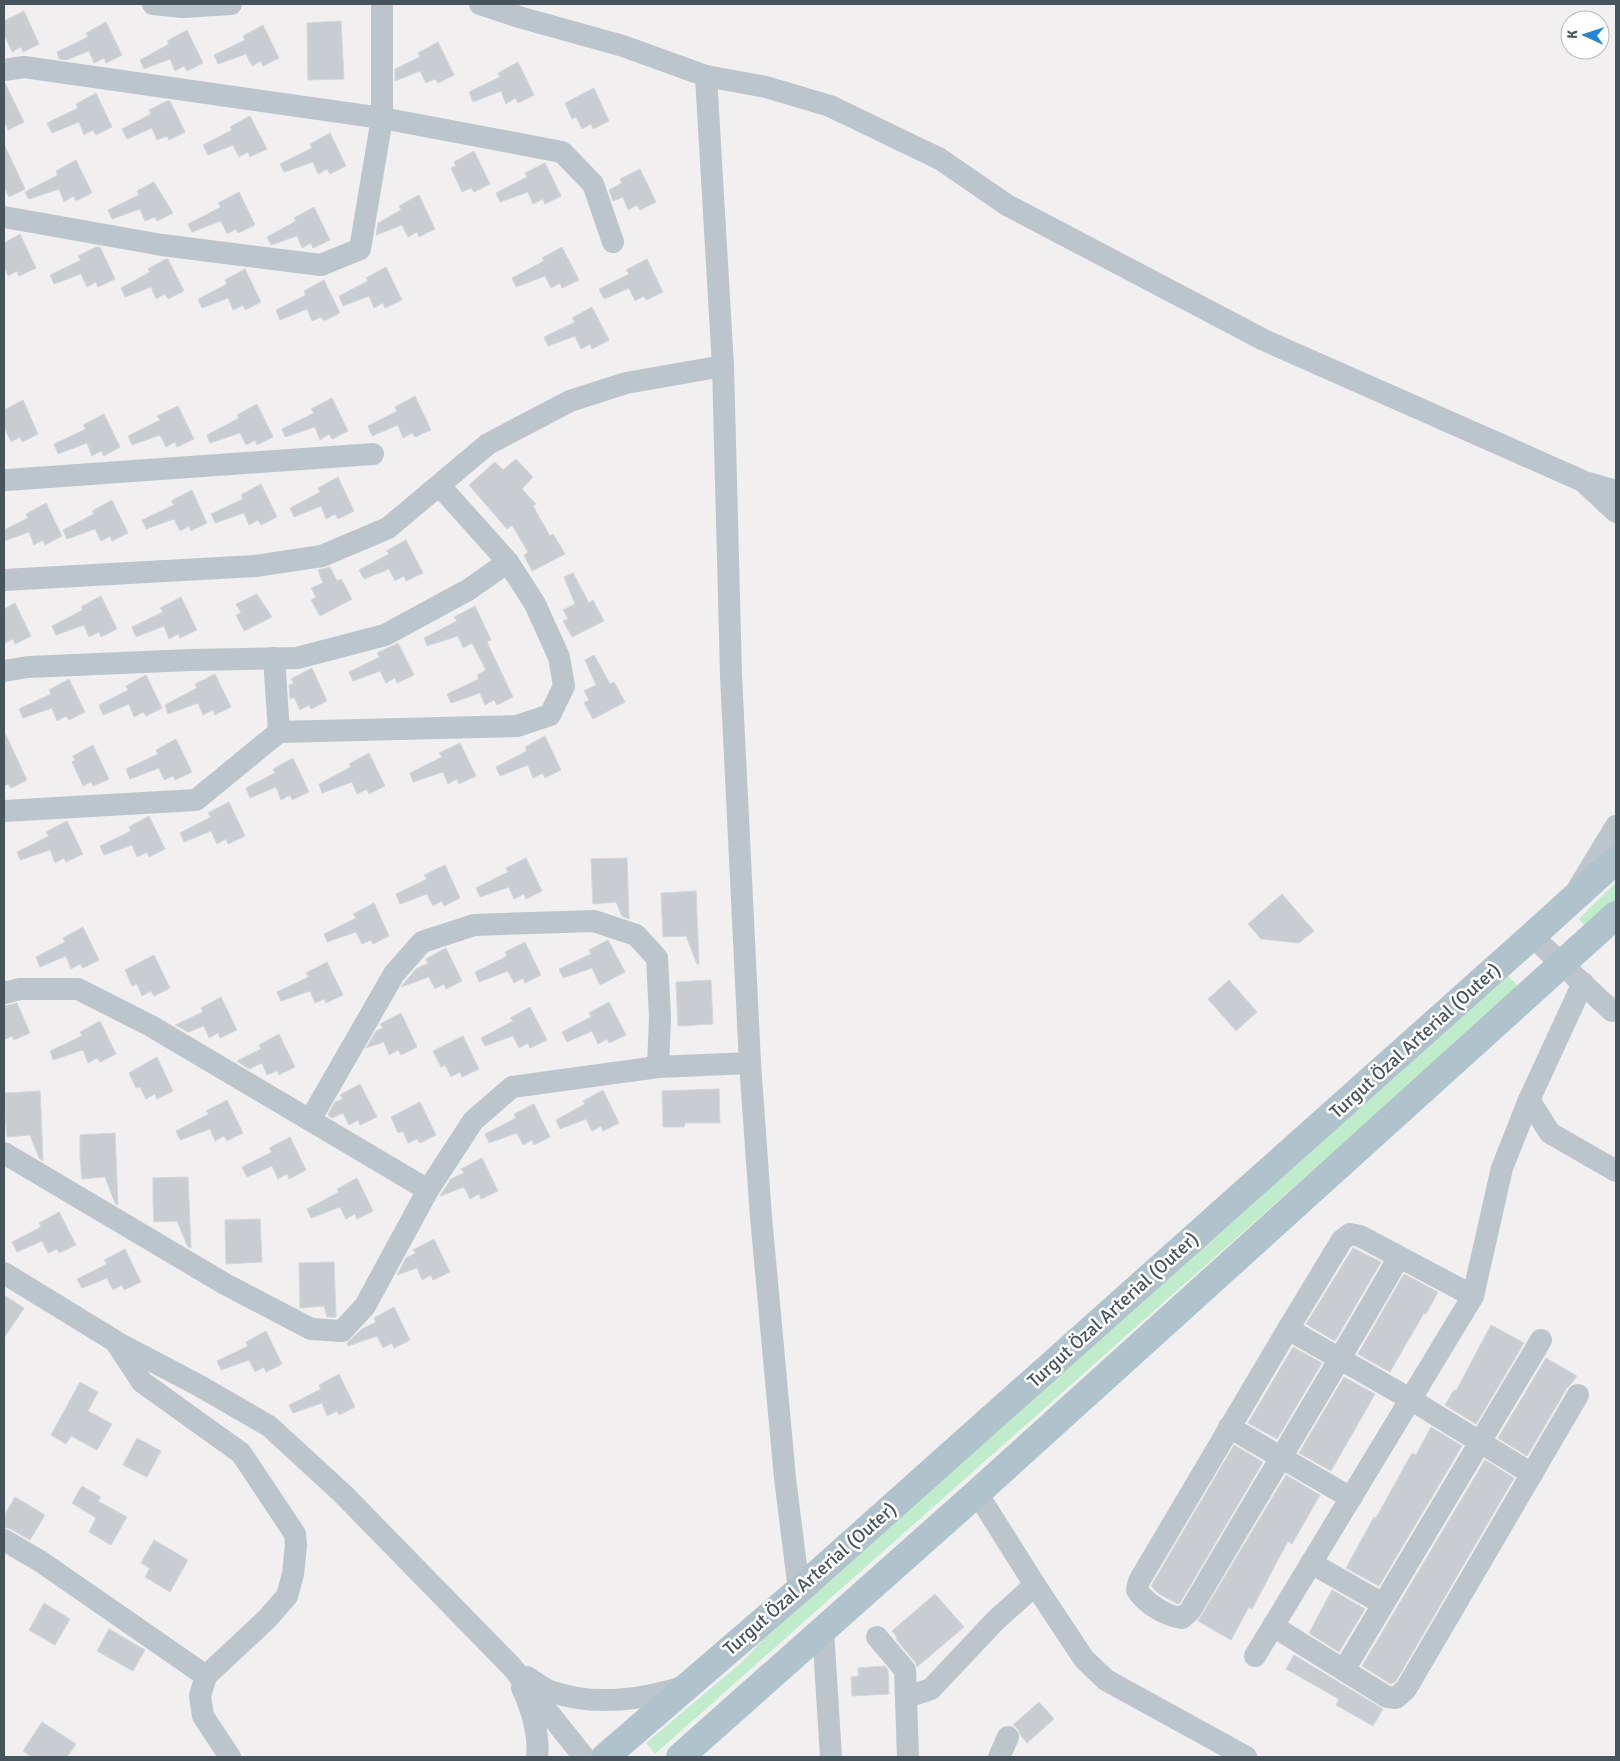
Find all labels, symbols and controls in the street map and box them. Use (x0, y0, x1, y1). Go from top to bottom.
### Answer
north arrow (1560, 10, 1610, 60)
text: K (1564, 29, 1581, 39)
street label: Turgut Özal Arterial (Outer) (1325, 958, 1505, 1124)
street label: Turgut Özal Arterial (Outer) (1023, 1227, 1203, 1393)
street label: Turgut Özal Arterial (Outer) (718, 1497, 902, 1661)

